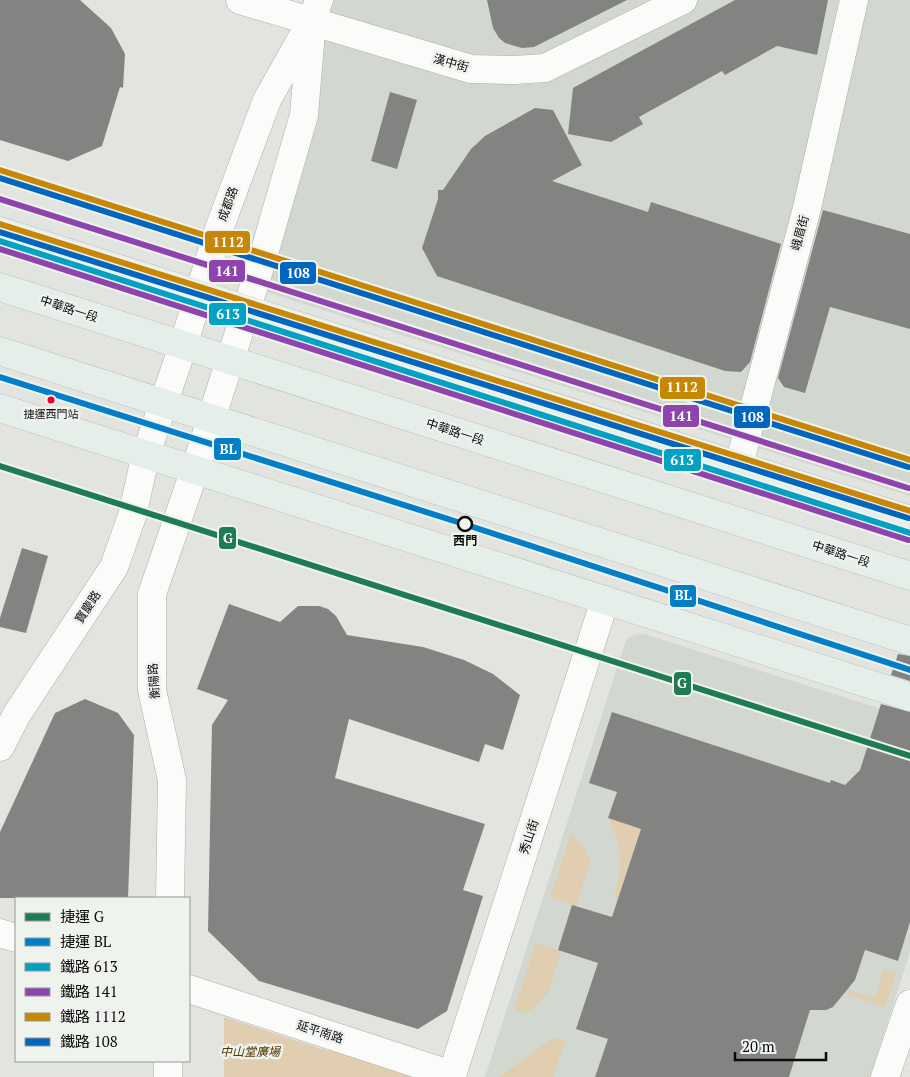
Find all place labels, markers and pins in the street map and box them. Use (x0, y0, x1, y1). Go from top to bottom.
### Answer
marker: 捷運西門站 (46, 395, 56, 405)
place label: 捷運西門站 (24, 407, 79, 421)
marker: 西門 (457, 516, 473, 532)
place label: 西門 (453, 533, 477, 548)

